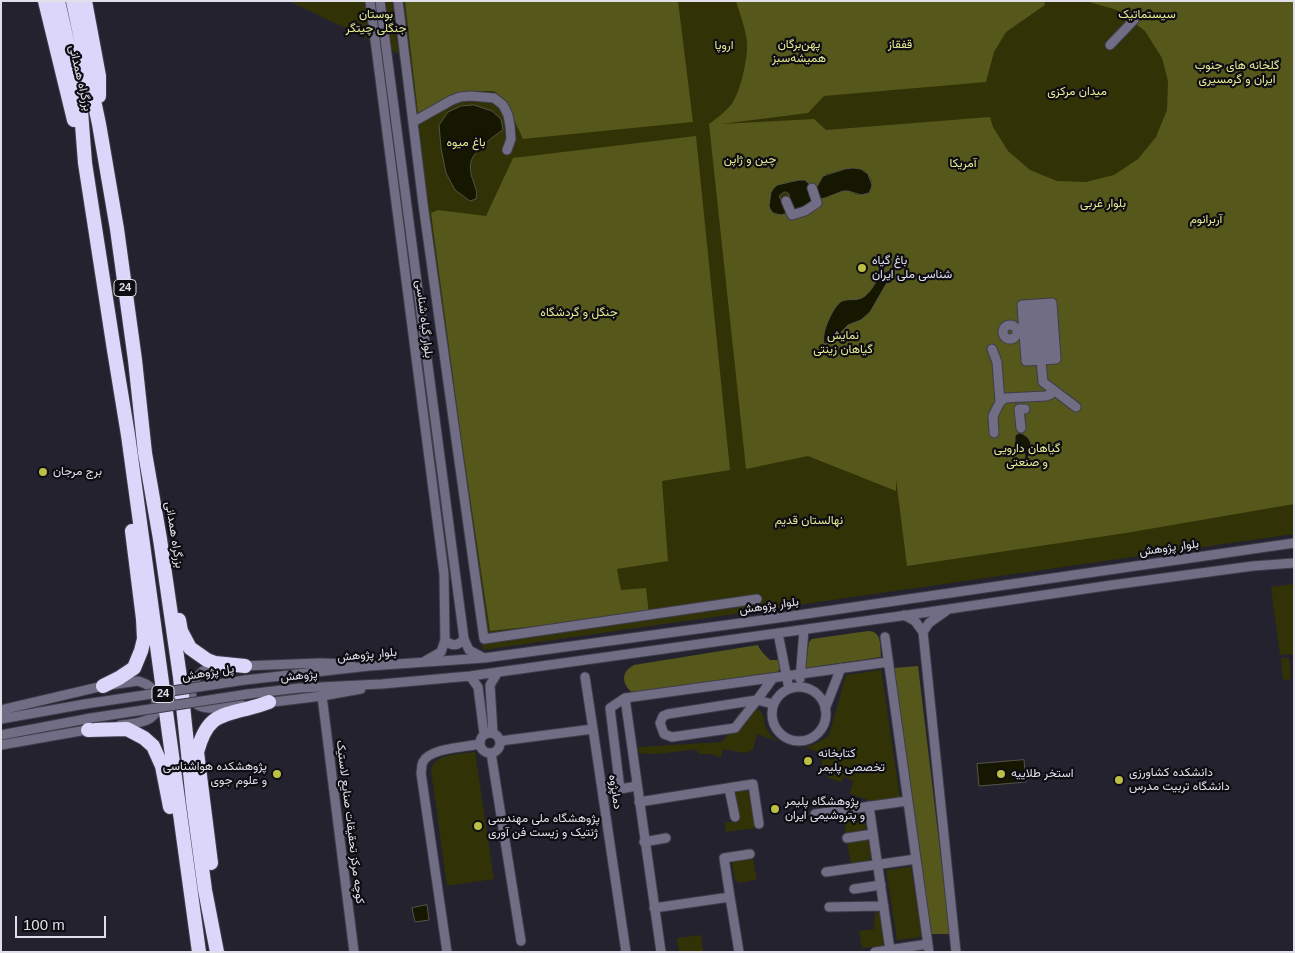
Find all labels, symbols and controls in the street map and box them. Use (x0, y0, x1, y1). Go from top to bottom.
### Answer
park label: بوستان جنگلی چیتگر (346, 8, 406, 36)
park label: سیستماتیک (1118, 8, 1176, 22)
park label: پهن‌برگان همیشه‌سبز (772, 38, 826, 66)
park label: قفقاز (888, 38, 912, 52)
park label: اروپا (715, 39, 733, 53)
street label: بزرگراه همدانی (65, 44, 95, 112)
park label: گلخانه های جنوب ایران و گرمسیری (1195, 59, 1279, 87)
park label: میدان مرکزی (1047, 85, 1107, 99)
park label: باغ میوه (446, 136, 486, 150)
park label: چین و ژاپن (724, 153, 776, 167)
park label: آمریکا (950, 157, 976, 171)
park label: بلوار غربی (1080, 197, 1126, 211)
park label: آربرانوم (1190, 213, 1222, 227)
place label: باغ گیاه‌ شناسی ملی ایران (872, 254, 952, 282)
marker: باغ گیاه‌ شناسی ملی ایران (856, 262, 868, 274)
street label: بلوار گیاه شناسی (412, 279, 436, 359)
road number: 24 (114, 280, 136, 296)
park label: جنگل و گردشگاه (540, 306, 618, 320)
park label: نمایش گیاهان زینتی (813, 329, 873, 357)
park label: گیاهان دارویی و صنعتی (994, 442, 1060, 470)
place label: برج مرجان (53, 465, 102, 479)
marker: برج مرجان (37, 466, 49, 478)
street label: بزرگراه همدانی (162, 501, 186, 569)
park label: نهالستان قدیم (775, 514, 843, 528)
street label: بلوار پژوهش (1138, 537, 1200, 559)
street label: بلوار پژوهش (738, 595, 800, 617)
street label: بلوار پژوهش (336, 645, 398, 665)
street label: پل پژوهش (181, 662, 235, 684)
street label: پژوهش (280, 667, 318, 685)
road number: 24 (152, 686, 174, 702)
street label: کوچه مرکز تحقیقات صنایع لاستیک (333, 739, 367, 905)
place label: کتابخانه تخصصی پلیمر (818, 747, 885, 775)
marker: کتابخانه تخصصی پلیمر (802, 755, 814, 767)
place label: پژوهشکده هواشناسی و علوم جوی (163, 760, 267, 788)
place label: دانشکده کشاورزی دانشگاه تربیت مدرس (1129, 766, 1230, 794)
place label: استخر طلاییه (1011, 767, 1073, 781)
marker: پژوهشکده هواشناسی و علوم جوی (271, 768, 283, 780)
marker: استخر طلاییه (995, 768, 1007, 780)
street label: دماپژوه (605, 774, 625, 810)
marker: دانشکده کشاورزی دانشگاه تربیت مدرس (1113, 774, 1125, 786)
place label: پژوهشگاه پلیمر و پتروشیمی ایران (785, 795, 865, 823)
marker: پژوهشگاه پلیمر و پتروشیمی ایران (769, 803, 781, 815)
place label: پژوهشگاه ملی مهندسی ژنتیک و زیست فن آوری (488, 812, 600, 840)
marker: پژوهشگاه ملی مهندسی ژنتیک و زیست فن آوری (472, 820, 484, 832)
scale bar (18, 906, 109, 938)
text: 100 m (23, 916, 65, 933)

